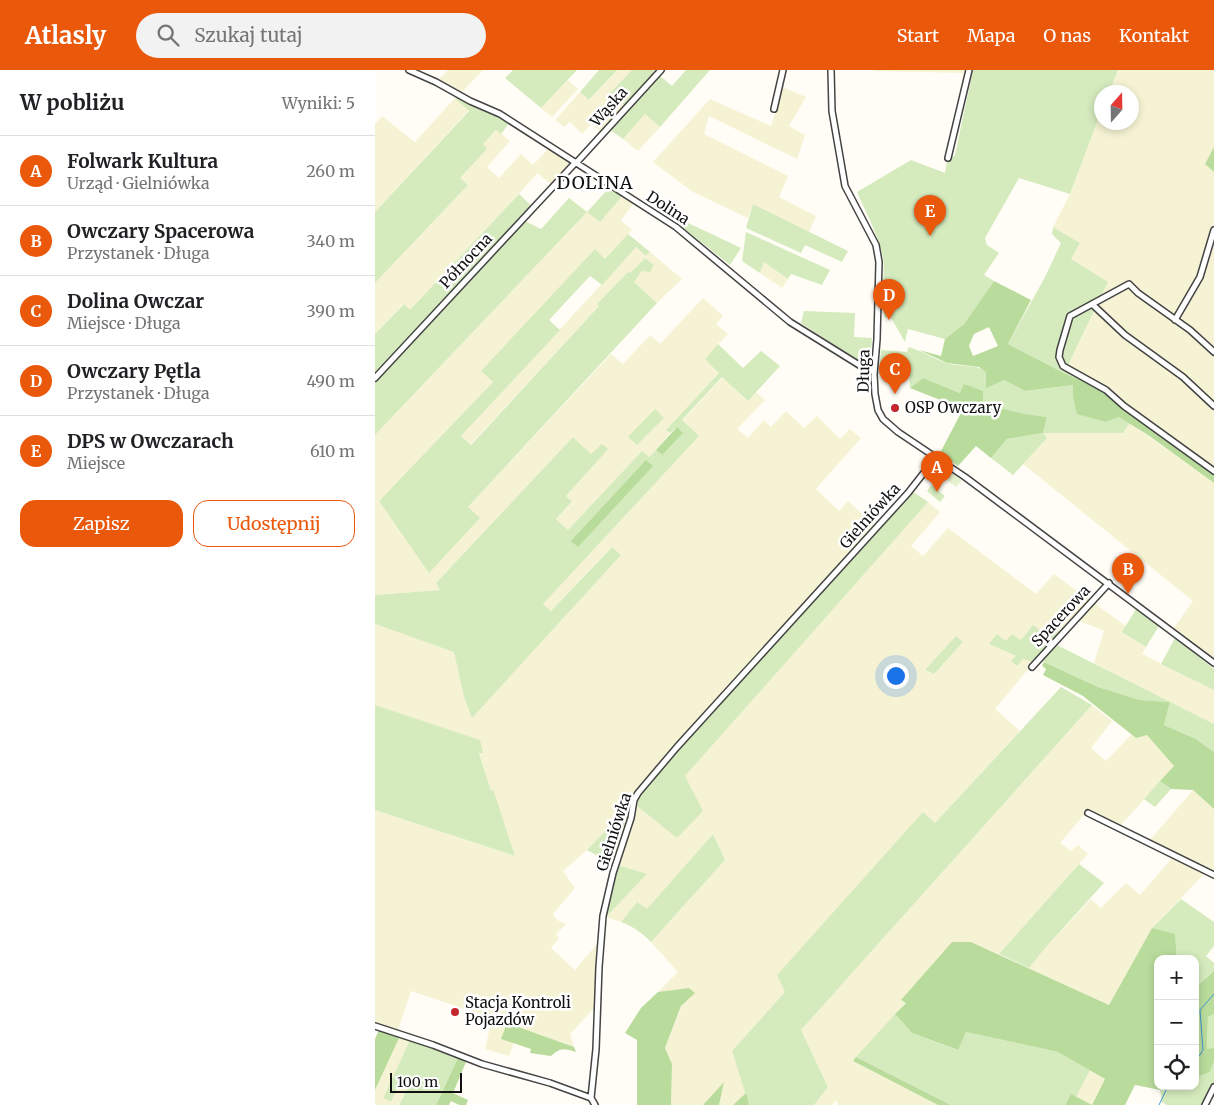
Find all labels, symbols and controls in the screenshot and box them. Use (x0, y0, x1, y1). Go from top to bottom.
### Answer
search box (136, 13, 486, 58)
text: Atlasly (25, 20, 106, 51)
icon: search (154, 21, 182, 49)
text: Szukaj tutaj (194, 23, 303, 47)
text: Start (897, 24, 939, 47)
text: Mapa (967, 24, 1015, 47)
text: O nas (1043, 24, 1091, 47)
text: Kontakt (1119, 24, 1189, 47)
street label: Wąska (585, 83, 631, 131)
north arrow (1094, 85, 1139, 130)
text: W pobliżu (20, 89, 125, 116)
text: Wyniki: 5 (282, 93, 355, 113)
text: Folwark Kultura (67, 149, 218, 173)
text: A (30, 161, 42, 181)
text: 260 m (306, 161, 355, 181)
district label: DOLINA (556, 171, 634, 194)
text: Urząd · Gielniówka (67, 173, 209, 193)
street label: Dolina (643, 187, 693, 229)
pin: E (914, 195, 946, 236)
text: Owczary Spacerowa (67, 219, 254, 243)
street label: Północna (435, 229, 496, 292)
text: B (30, 231, 42, 251)
text: 340 m (306, 231, 355, 251)
text: Przystanek · Długa (67, 243, 210, 263)
pin: D (873, 279, 905, 320)
text: Dolina Owczar (67, 289, 204, 313)
text: C (31, 301, 41, 321)
text: 390 m (307, 301, 355, 321)
text: Miejsce · Długa (67, 313, 181, 333)
street label: Długa (854, 349, 873, 393)
pin: C (879, 353, 911, 394)
text: Owczary Pętla (67, 359, 201, 383)
text: D (30, 371, 42, 391)
text: 490 m (306, 371, 355, 391)
text: Przystanek · Długa (67, 383, 210, 403)
place label: OSP Owczary (905, 398, 1002, 417)
marker: OSP Owczary (889, 402, 901, 414)
text: DPS w Owczarach (67, 429, 234, 453)
text: E (31, 441, 41, 461)
text: 610 m (310, 441, 355, 461)
pin: A (921, 451, 953, 492)
text: Miejsce (67, 453, 125, 473)
street label: Gielniówka (835, 479, 904, 552)
button: Zapisz (20, 500, 183, 547)
button: Udostępnij (193, 500, 355, 547)
pin: B (1112, 553, 1144, 594)
street label: Spacerowa (1027, 581, 1094, 650)
your location (883, 663, 909, 689)
street label: Gielniówka (592, 790, 635, 874)
map controls (1154, 955, 1199, 1090)
button: + (1154, 955, 1199, 1000)
place label: Stacja Kontroli Pojazdów (465, 993, 571, 1029)
button: − (1154, 1000, 1199, 1045)
marker: Stacja Kontroli Pojazdów (449, 1006, 461, 1018)
button: locate (1154, 1045, 1199, 1090)
scale bar (390, 1070, 463, 1093)
text: 100 m (397, 1073, 438, 1091)

